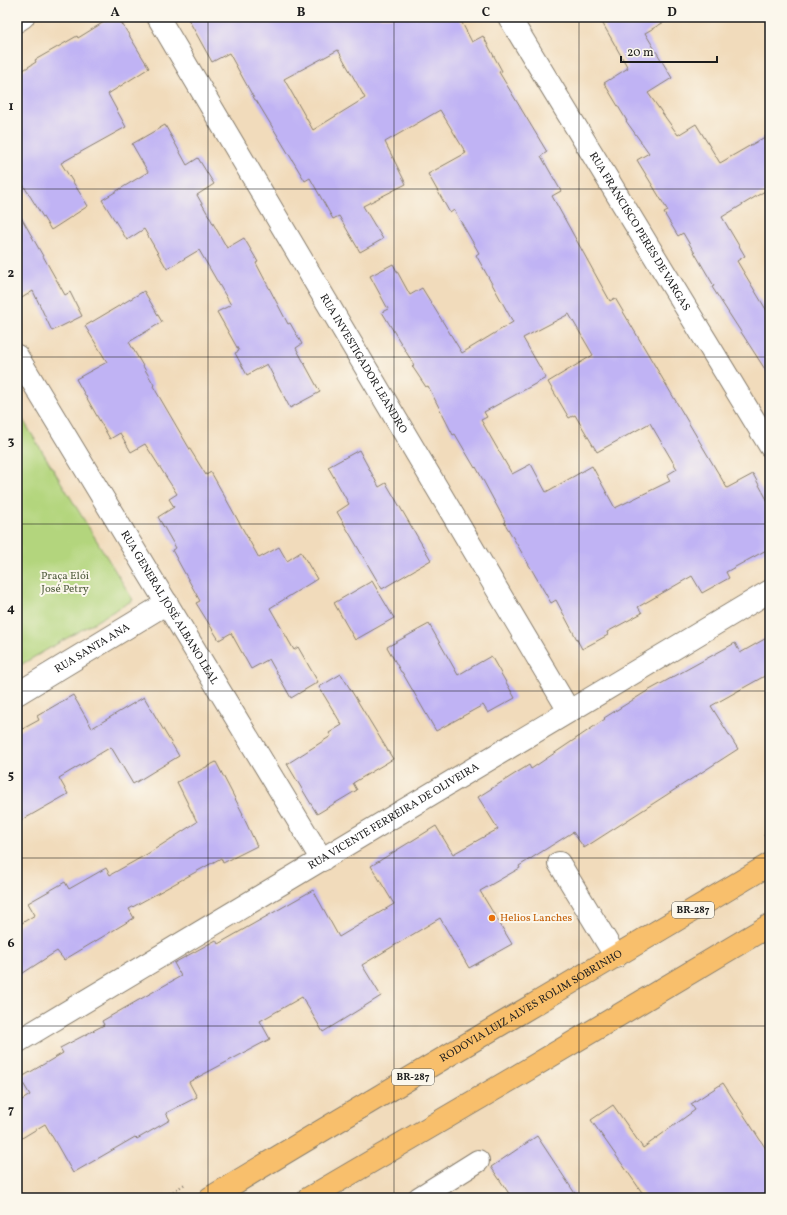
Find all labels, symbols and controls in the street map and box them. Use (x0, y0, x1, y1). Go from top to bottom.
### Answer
text: A (110, 4, 120, 22)
text: B (297, 4, 306, 22)
text: C (482, 4, 490, 22)
text: D (667, 4, 677, 22)
scale bar (621, 38, 717, 64)
text: 20 m (627, 45, 654, 61)
text: 1 (8, 98, 14, 116)
street label: RUA FRANCISCO PERES DE VARGAS (585, 149, 694, 314)
text: 2 (8, 265, 15, 283)
street label: RUA INVESTIGADOR LEANDRO (316, 291, 411, 436)
text: 3 (8, 433, 15, 451)
street label: RUA GENERAL JOSÉ ALBANO LEAL (117, 528, 222, 687)
park label: Praça Elói José Petry (41, 569, 89, 597)
text: 4 (7, 600, 15, 618)
street label: RUA SANTA ANA (52, 620, 133, 677)
street label: RUA VICENTE FERREIRA DE OLIVEIRA (305, 759, 482, 873)
text: 5 (8, 767, 14, 785)
road number: BR-287 (672, 902, 714, 918)
place label: Helios Lanches (500, 911, 572, 926)
marker: Helios Lanches (487, 913, 497, 923)
text: 6 (7, 935, 15, 953)
street label: RODOVIA LUIZ ALVES ROLIM SOBRINHO (437, 946, 625, 1066)
road number: BR-287 (392, 1069, 434, 1085)
text: 7 (8, 1102, 14, 1120)

